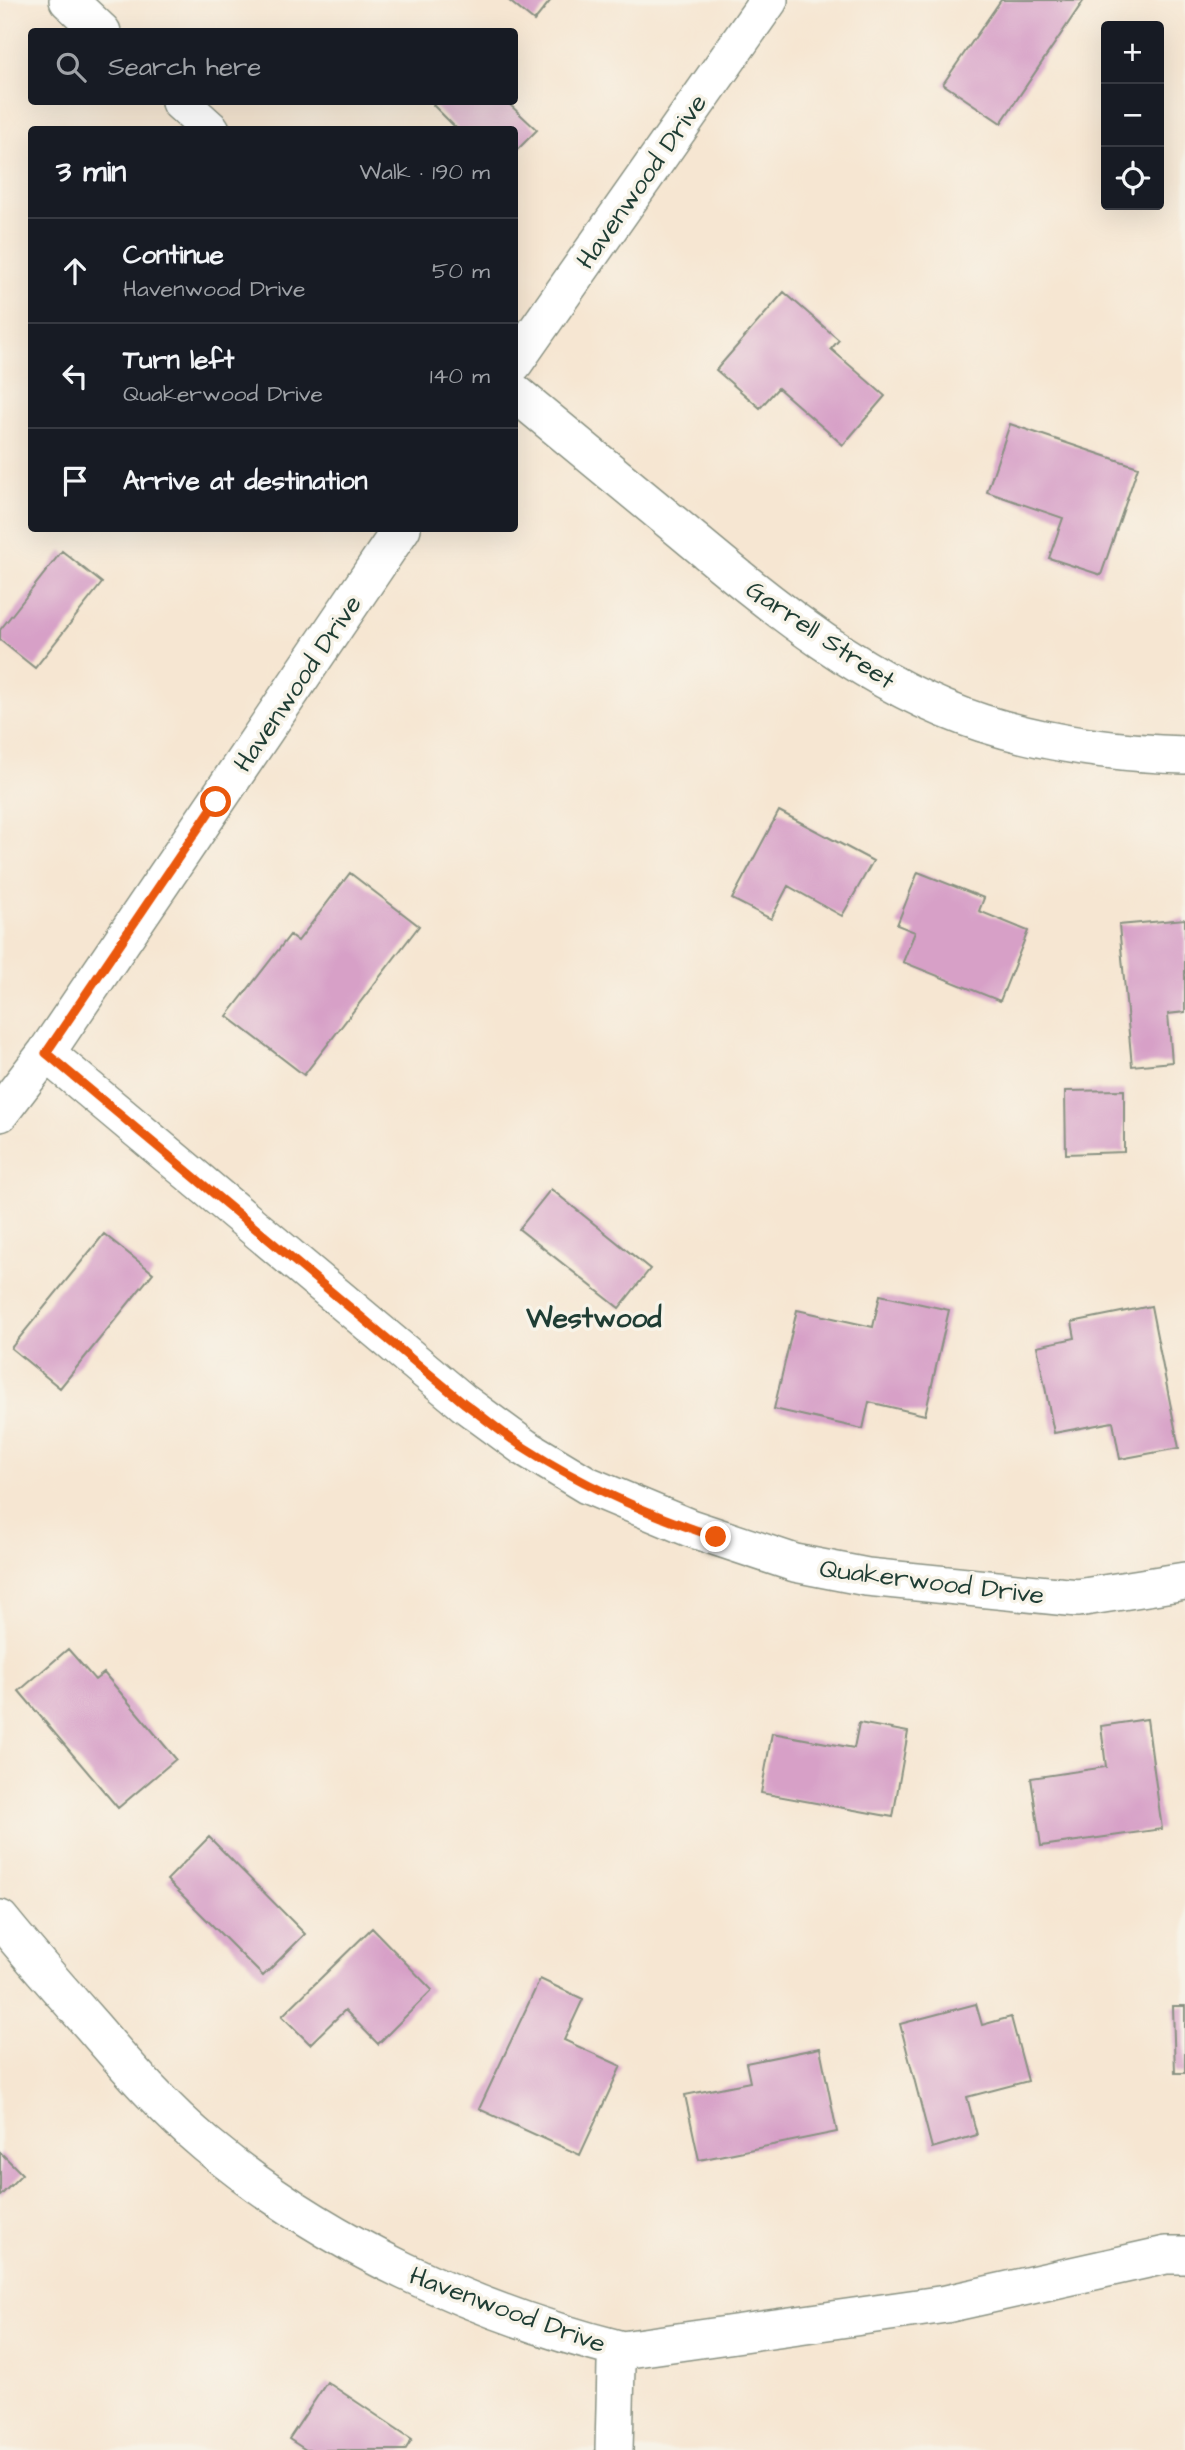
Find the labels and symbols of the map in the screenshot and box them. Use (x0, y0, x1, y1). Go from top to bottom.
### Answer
street label: Havenwood Drive (568, 87, 716, 276)
street label: Garrell Street (739, 572, 903, 698)
street label: Havenwood Drive (225, 588, 370, 779)
route start (200, 786, 231, 817)
district label: Westwood (525, 1299, 662, 1338)
route end (700, 1521, 731, 1552)
street label: Quakerwood Drive (817, 1550, 1046, 1614)
street label: Havenwood Drive (405, 2258, 611, 2362)

